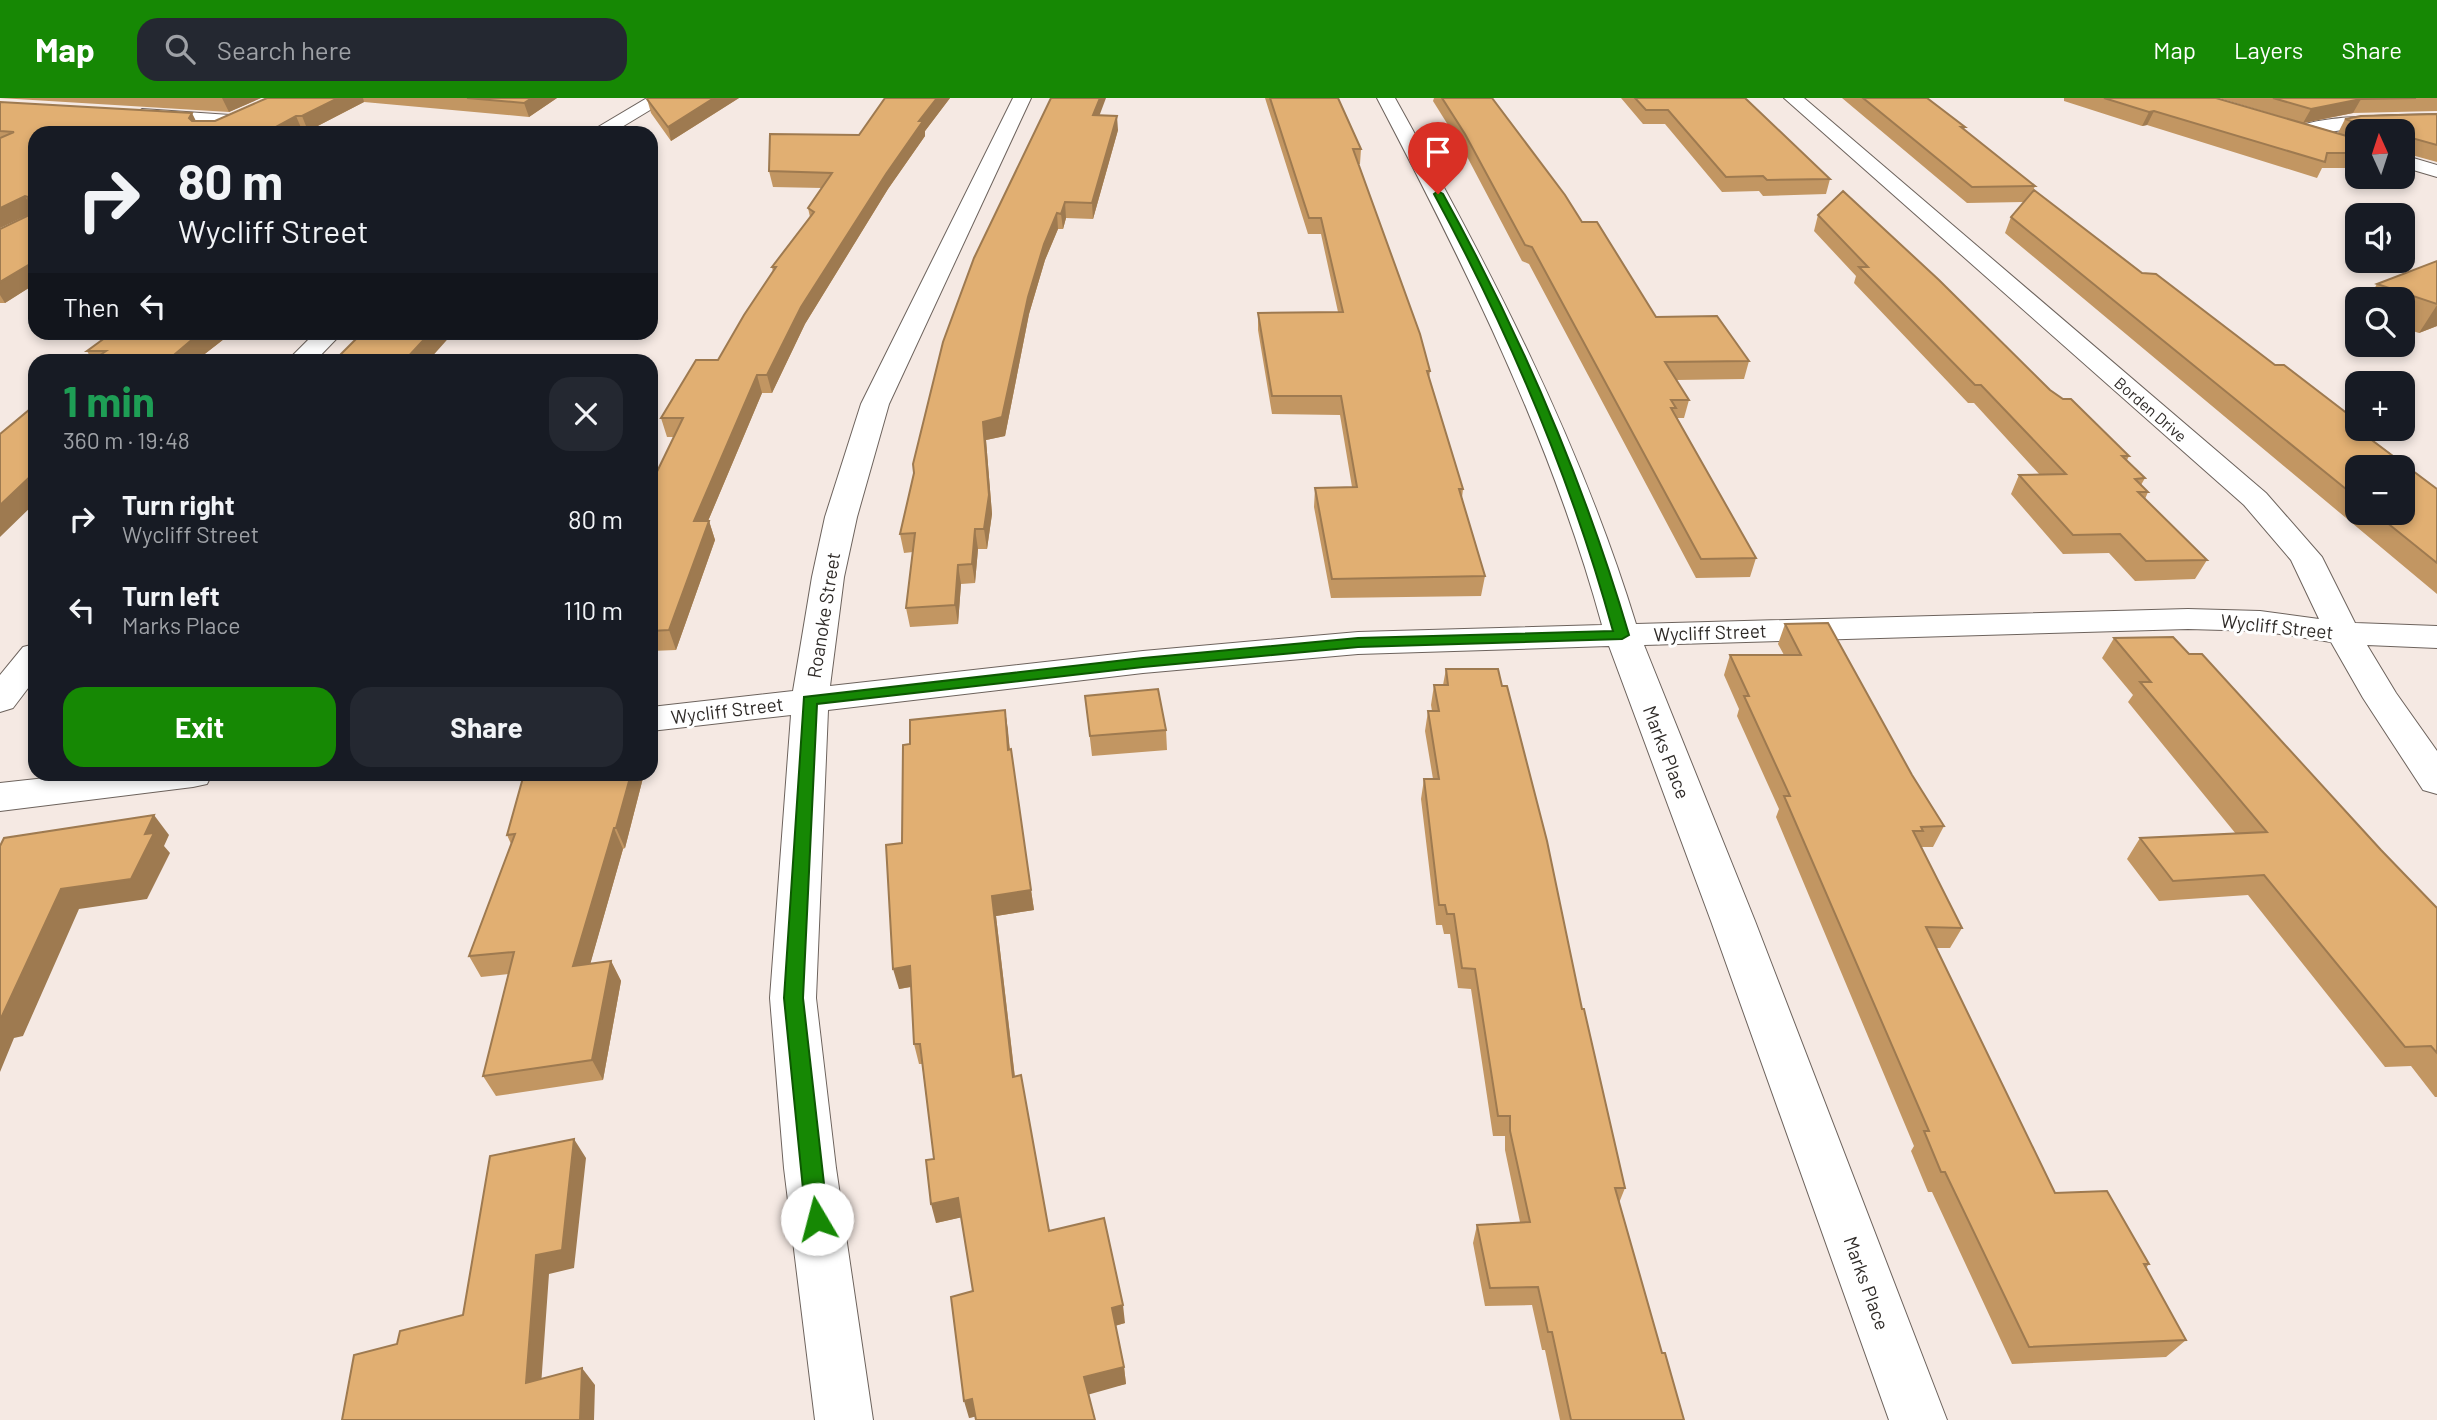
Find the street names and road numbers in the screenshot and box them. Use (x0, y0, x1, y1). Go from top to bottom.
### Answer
street label: Borden Drive (2111, 373, 2191, 445)
street label: Roanoke Street (802, 550, 844, 680)
street label: Wycliff Street (2219, 609, 2335, 643)
street label: Wycliff Street (1653, 619, 1767, 645)
street label: Wycliff Street (669, 692, 785, 728)
street label: Marks Place (1639, 702, 1695, 802)
street label: Marks Place (1839, 1233, 1895, 1333)

